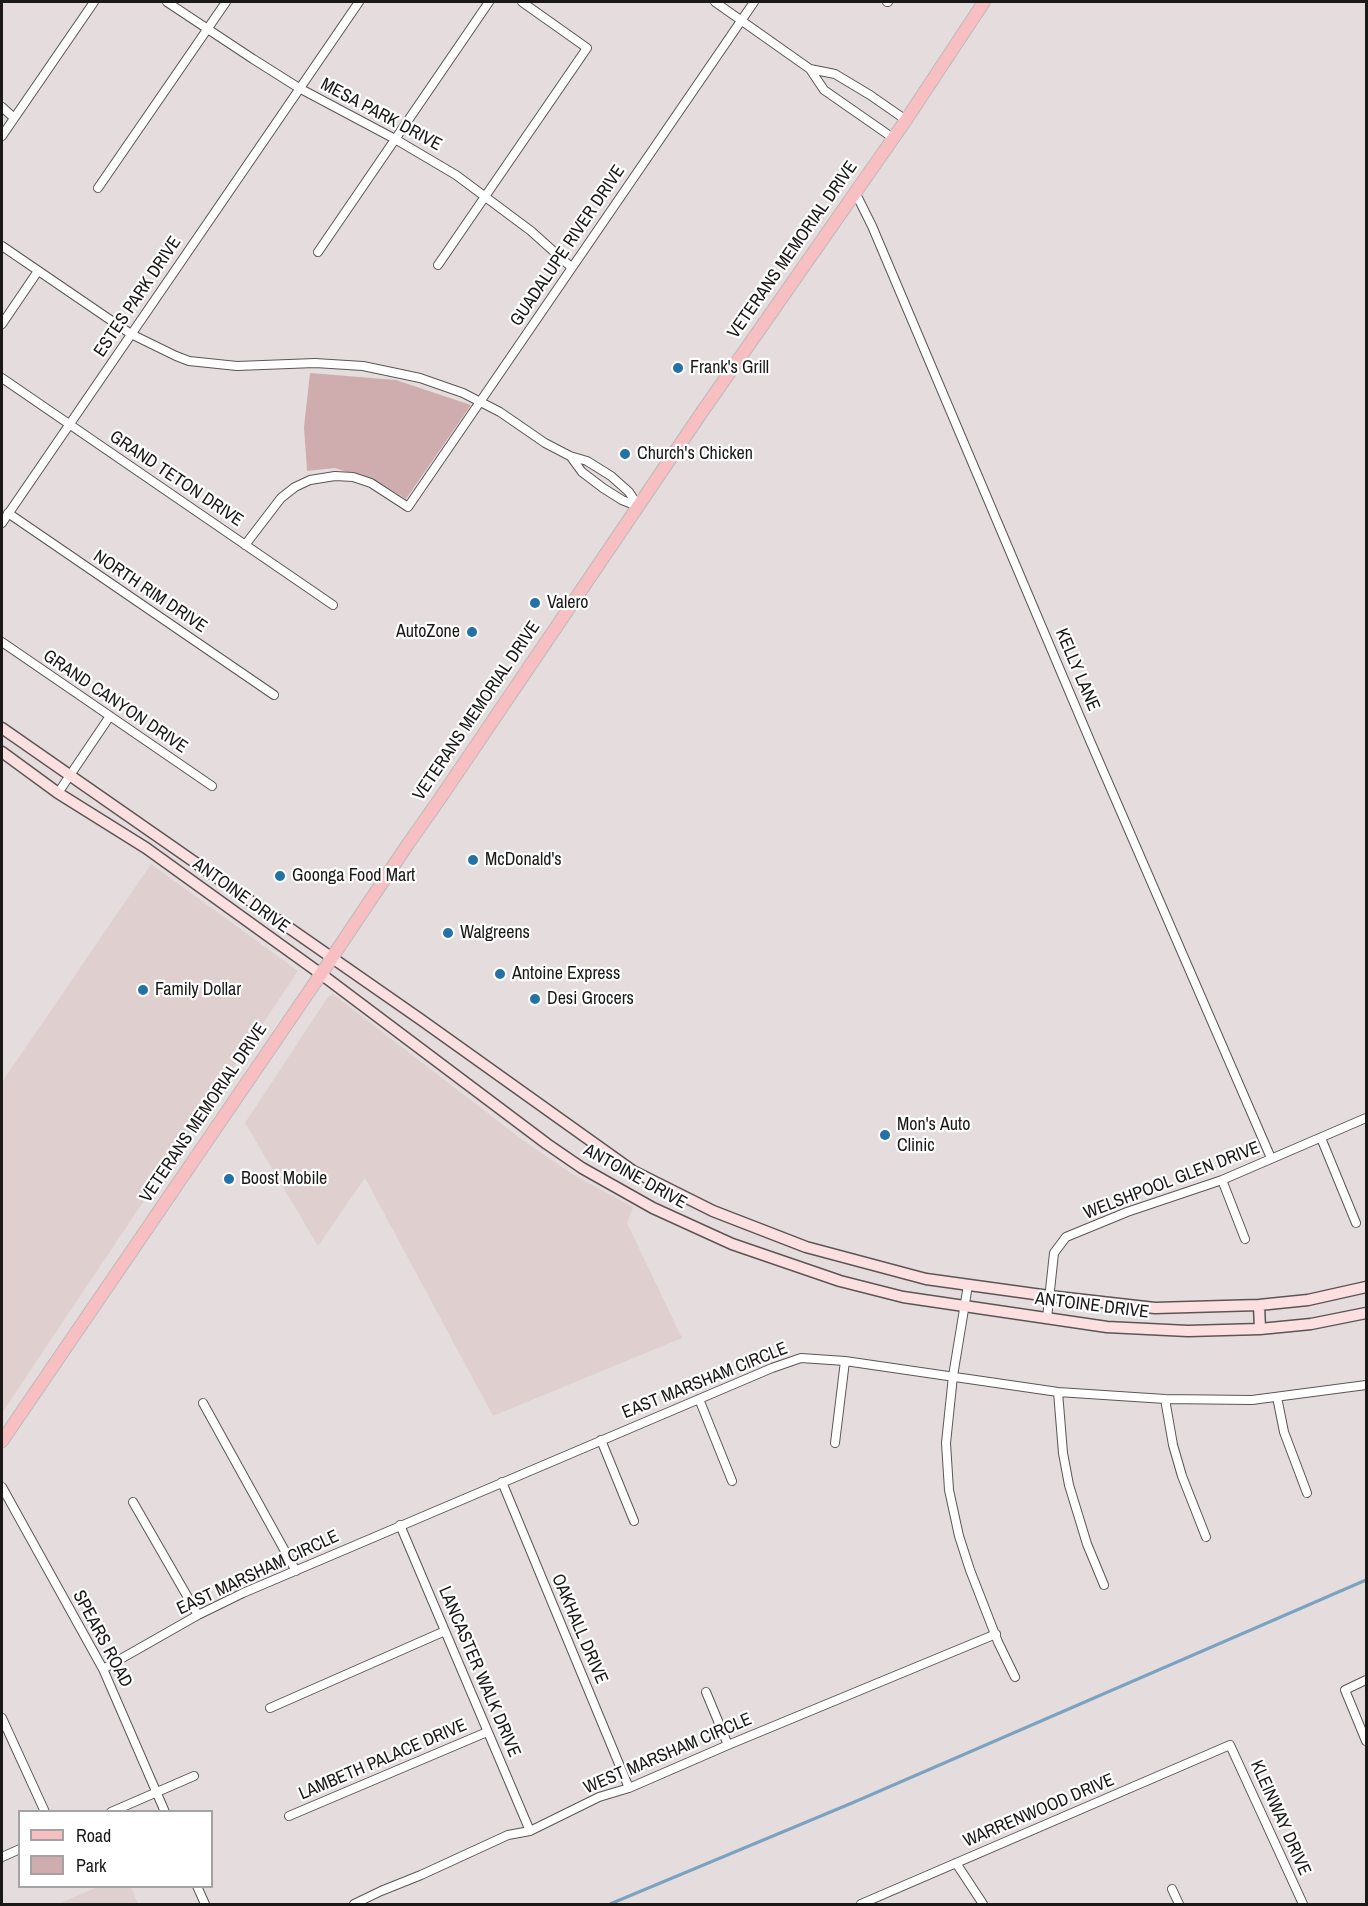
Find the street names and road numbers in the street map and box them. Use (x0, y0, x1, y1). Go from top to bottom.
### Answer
street label: MESA PARK DRIVE (317, 74, 445, 156)
street label: VETERANS MEMORIAL DRIVE (723, 157, 863, 343)
street label: GUADALUPE RIVER DRIVE (506, 161, 630, 331)
street label: ESTES PARK DRIVE (90, 233, 186, 361)
street label: GRAND TETON DRIVE (105, 426, 247, 532)
street label: NORTH RIM DRIVE (89, 546, 211, 638)
street label: VETERANS MEMORIAL DRIVE (409, 617, 545, 805)
street label: KELLY LANE (1050, 625, 1104, 715)
street label: GRAND CANYON DRIVE (39, 646, 191, 758)
street label: ANTOINE DRIVE (188, 854, 294, 938)
street label: VETERANS MEMORIAL DRIVE (136, 1019, 272, 1207)
street label: WELSHPOOL GLEN DRIVE (1081, 1137, 1263, 1225)
street label: ANTOINE DRIVE (580, 1140, 690, 1214)
street label: ANTOINE DRIVE (1034, 1288, 1150, 1324)
street label: EAST MARSHAM CIRCLE (619, 1338, 791, 1424)
street label: EAST MARSHAM CIRCLE (174, 1526, 342, 1620)
street label: OAKHALL DRIVE (546, 1571, 612, 1687)
street label: LANCASTER WALK DRIVE (433, 1583, 525, 1761)
street label: SPEARS ROAD (67, 1587, 137, 1691)
street label: WEST MARSHAM CIRCLE (581, 1709, 755, 1799)
street label: LAMBETH PALACE DRIVE (296, 1715, 470, 1805)
street label: KLEINWAY DRIVE (1245, 1757, 1315, 1879)
street label: WARRENWOOD DRIVE (960, 1769, 1118, 1853)

